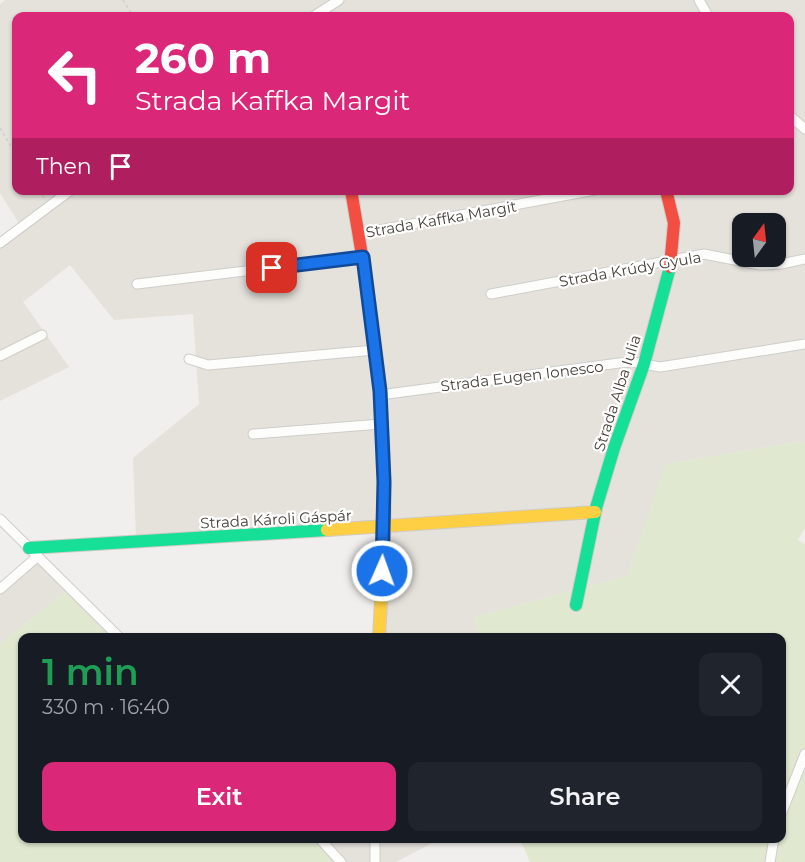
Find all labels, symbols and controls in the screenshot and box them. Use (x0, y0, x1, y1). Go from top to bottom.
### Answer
text: 260 m (135, 32, 271, 84)
icon: left (36, 36, 114, 114)
text: Strada Kaffka Margit (135, 84, 410, 117)
icon: arrive (104, 150, 137, 183)
text: Then (36, 153, 92, 180)
street label: Strada Kaffka Margit (364, 196, 518, 242)
north arrow (732, 213, 786, 267)
map controls (732, 213, 786, 267)
pin (246, 242, 297, 293)
street label: Strada Krúdy Gyula (557, 247, 703, 291)
icon: arrive (255, 251, 288, 284)
street label: Strada Alba Iulia (589, 332, 645, 454)
street label: Strada Eugen Ionesco (439, 357, 605, 395)
street label: Strada Károli Gáspár (200, 506, 352, 532)
position arrow (350, 539, 414, 603)
text: 1 min (42, 650, 139, 694)
button: close (699, 653, 762, 716)
text: 330 m · 16:40 (42, 695, 170, 719)
button: Exit (42, 762, 396, 831)
button: Share (408, 762, 762, 831)

